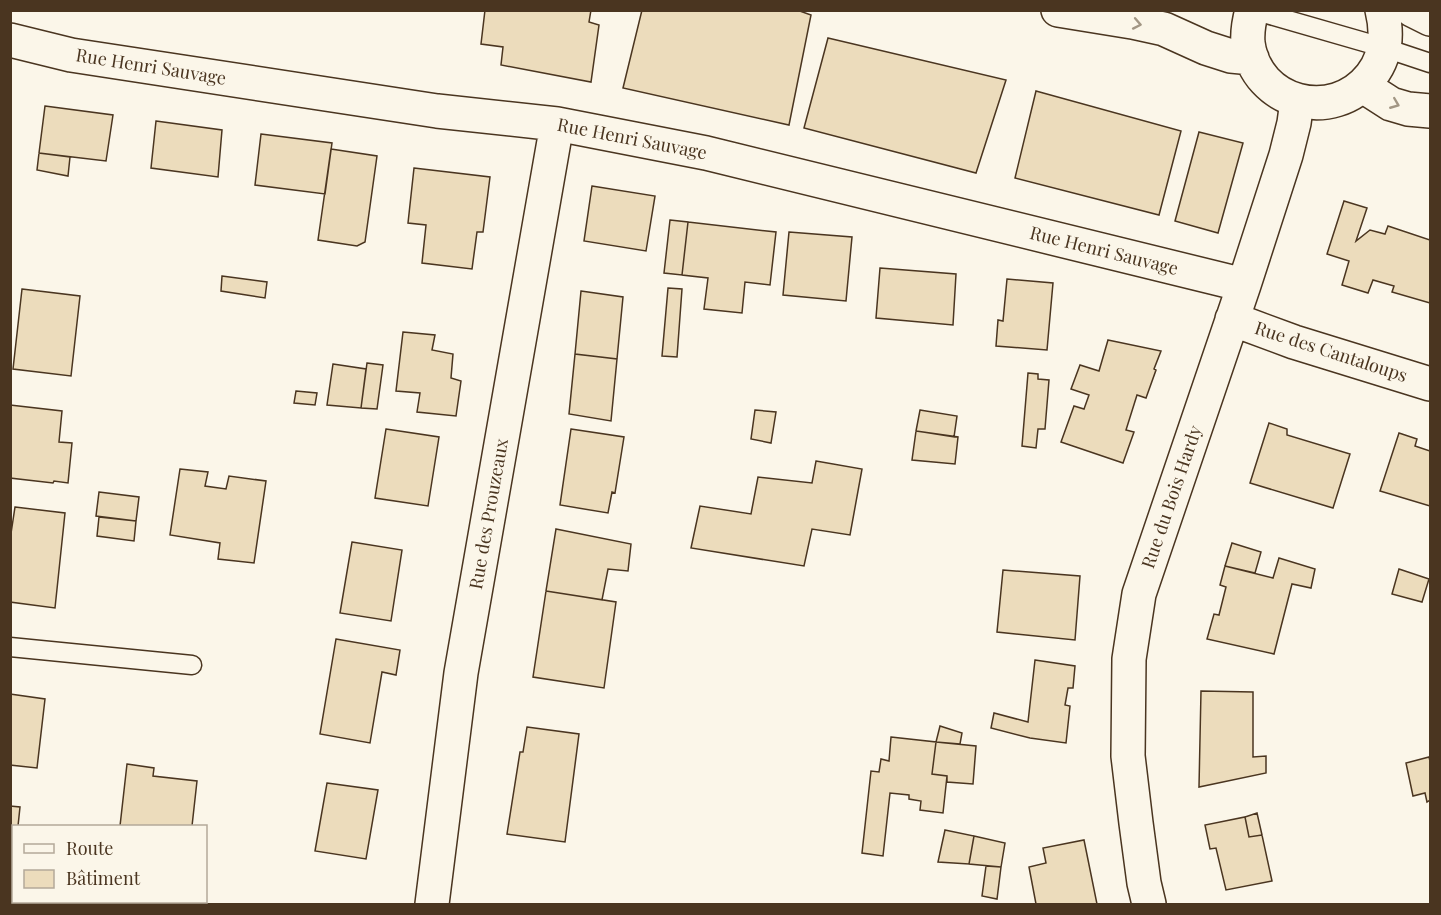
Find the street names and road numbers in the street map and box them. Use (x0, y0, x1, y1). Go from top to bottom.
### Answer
street label: Rue Henri Sauvage (74, 42, 228, 90)
street label: Rue Henri Sauvage (555, 112, 709, 164)
street label: Rue Henri Sauvage (1028, 220, 1181, 280)
street label: Rue des Cantaloups (1252, 315, 1411, 387)
street label: Rue du Bois Hardy (1135, 422, 1207, 571)
street label: Rue des Prouzeaux (463, 436, 513, 591)

